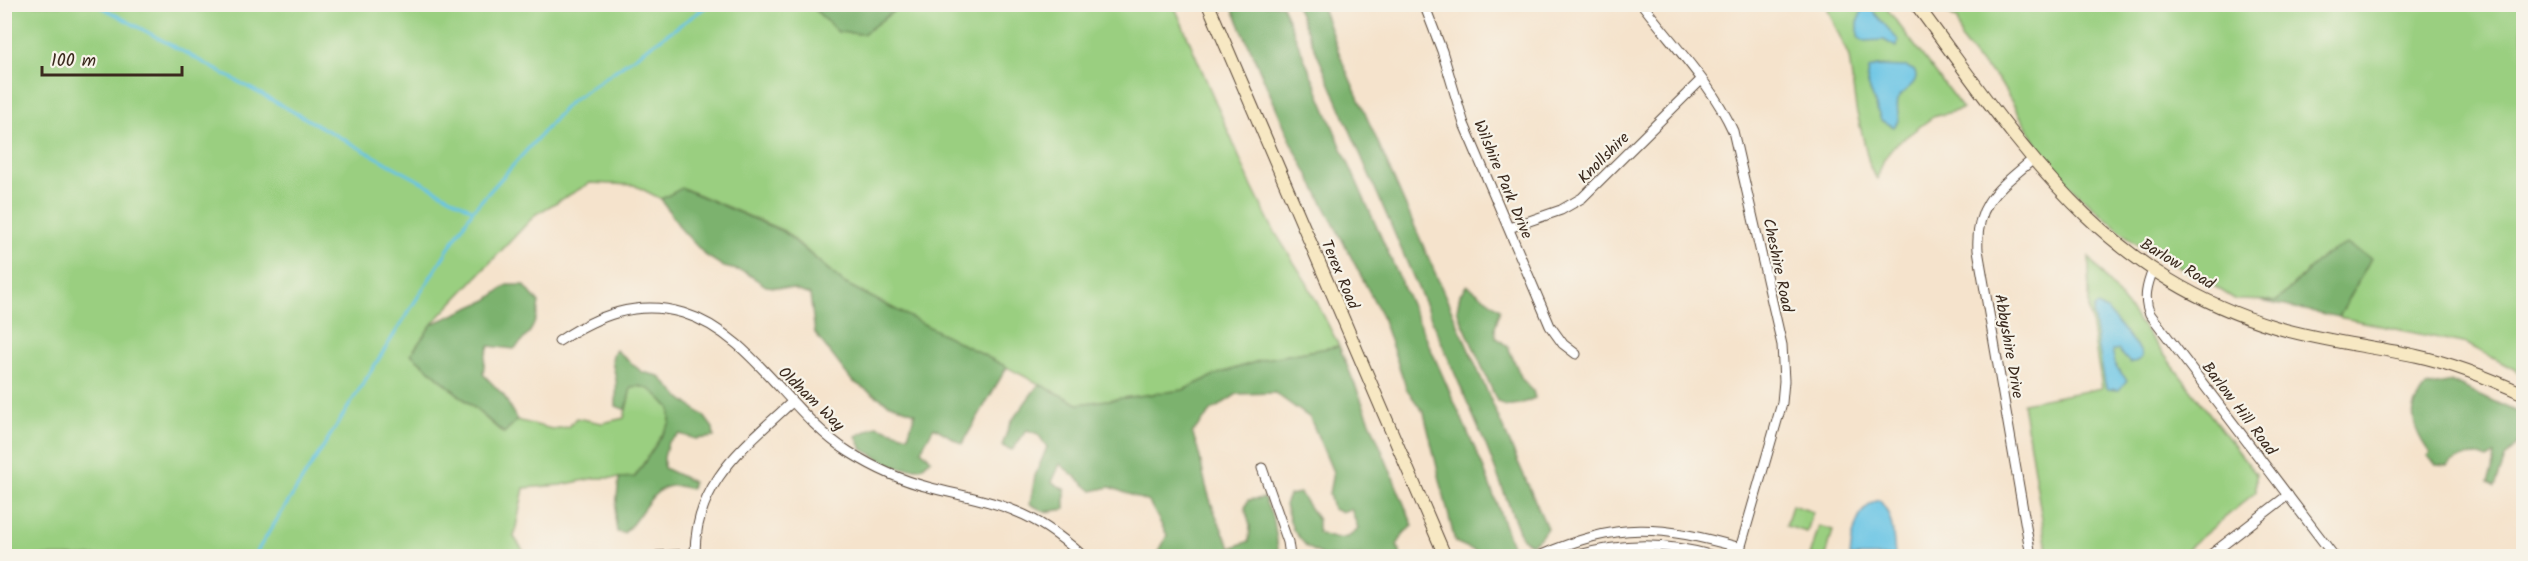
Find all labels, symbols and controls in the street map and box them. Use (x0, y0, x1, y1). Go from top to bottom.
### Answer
scale bar (42, 39, 182, 77)
text: 100 m (51, 47, 96, 76)
street label: Wilshire Park Drive (1466, 116, 1539, 243)
street label: Knollshire (1572, 126, 1636, 190)
street label: Cheshire Road (1755, 216, 1800, 316)
street label: Barlow Road (2135, 232, 2220, 297)
street label: Terex Road (1314, 236, 1366, 314)
street label: Abbyshire Drive (1987, 292, 2030, 400)
street label: Barlow Hill Road (2195, 357, 2283, 462)
street label: Oldham Way (772, 361, 850, 438)

